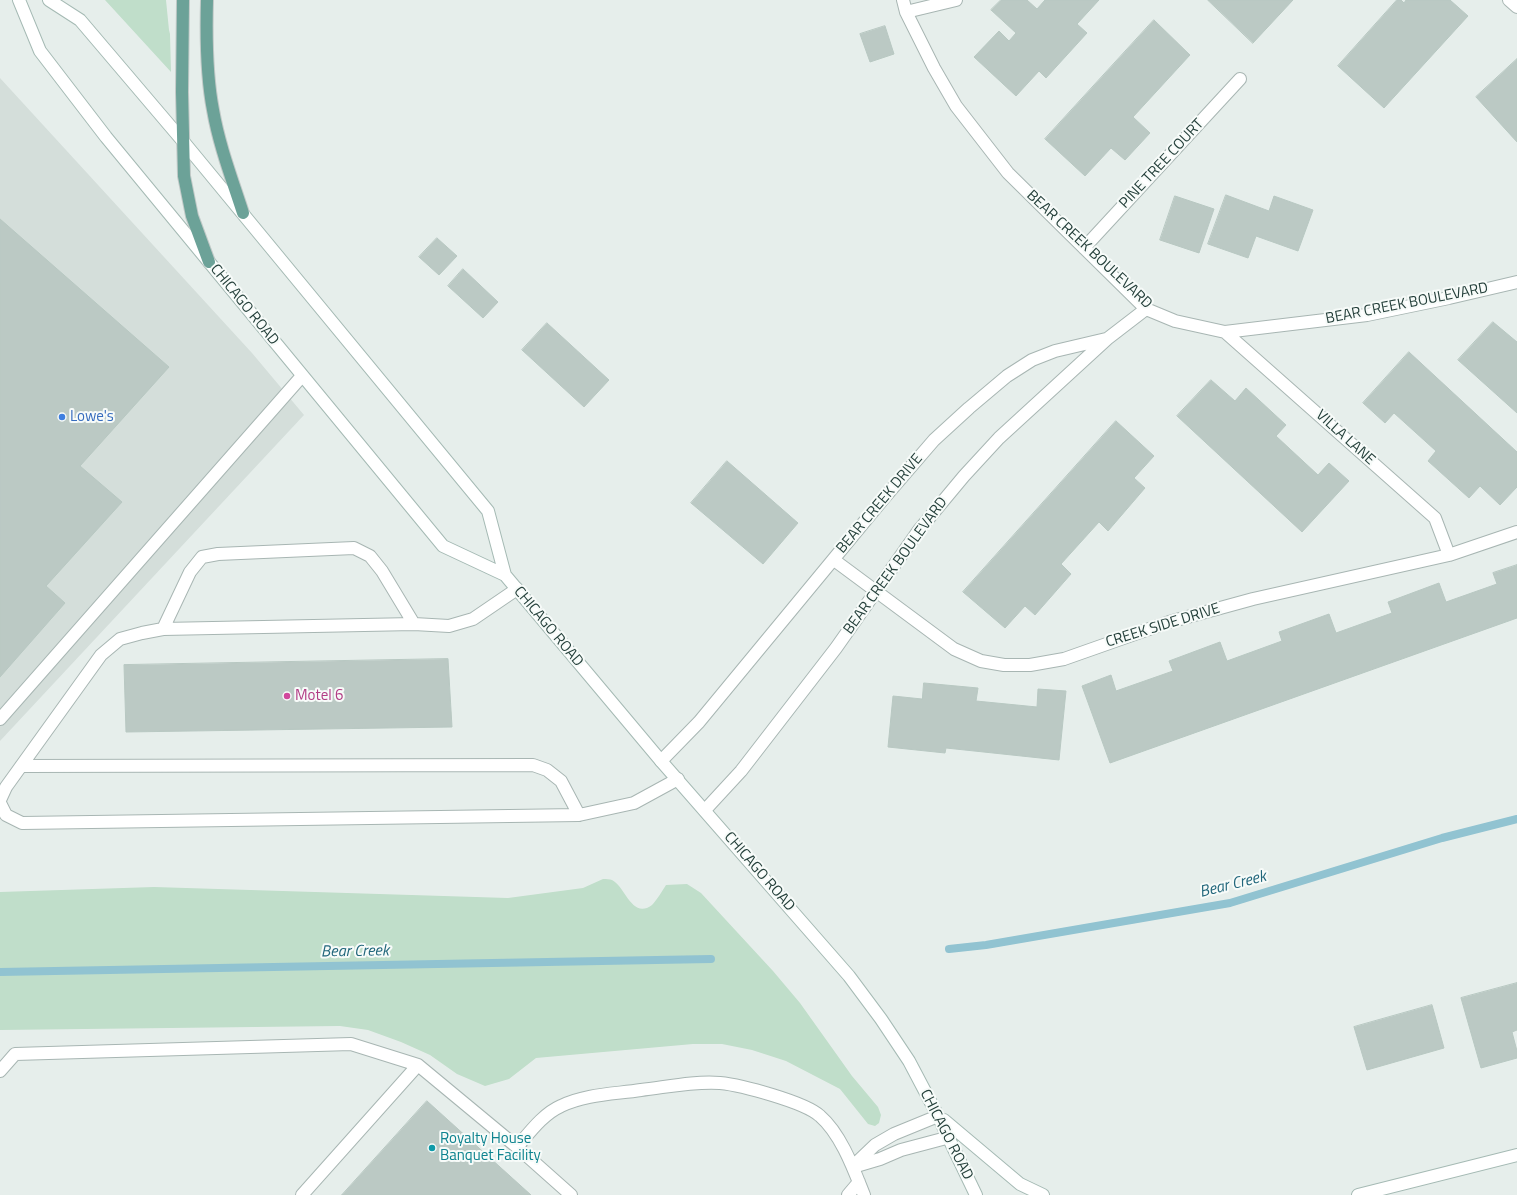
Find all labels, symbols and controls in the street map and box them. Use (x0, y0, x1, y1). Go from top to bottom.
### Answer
street label: PINE TREE COURT (1116, 115, 1208, 213)
street label: BEAR CREEK BOULEVARD (1022, 187, 1156, 313)
street label: CHICAGO ROAD (206, 261, 282, 349)
street label: BEAR CREEK BOULEVARD (1324, 279, 1490, 329)
street label: VILLA LANE (1312, 407, 1378, 469)
place label: Lowe's (70, 408, 114, 426)
marker: Lowe's (57, 412, 67, 422)
street label: BEAR CREEK DRIVE (833, 451, 927, 557)
street label: BEAR CREEK BOULEVARD (840, 494, 952, 638)
street label: CHICAGO ROAD (509, 583, 587, 671)
street label: CREEK SIDE DRIVE (1104, 600, 1222, 652)
place label: Motel 6 (295, 687, 343, 705)
marker: Motel 6 (282, 691, 292, 701)
street label: CHICAGO ROAD (720, 829, 798, 915)
water label: Bear Creek (1198, 867, 1268, 903)
water label: Bear Creek (321, 942, 389, 962)
street label: CHICAGO ROAD (916, 1087, 976, 1183)
place label: Royalty House Banquet Facility (440, 1130, 541, 1165)
marker: Royalty House Banquet Facility (427, 1143, 437, 1153)

